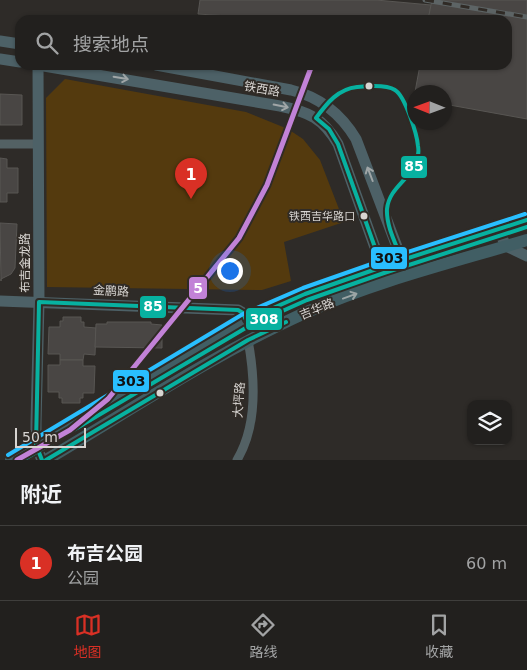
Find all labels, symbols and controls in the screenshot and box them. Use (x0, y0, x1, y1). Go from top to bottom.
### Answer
search box (15, 15, 512, 70)
icon: search (33, 29, 61, 57)
text: 搜索地点 (73, 33, 149, 55)
one-way arrow (112, 74, 128, 84)
street label: 铁西路 (243, 79, 281, 99)
unlabelled marker (364, 81, 374, 91)
north arrow (407, 85, 452, 130)
one-way arrow (273, 102, 289, 111)
line badge: 85 (400, 155, 428, 179)
pin: 1 (175, 158, 207, 199)
text: 85 (404, 158, 424, 174)
one-way arrow (365, 167, 374, 183)
place label: 铁西吉华路口 (289, 210, 355, 223)
marker: 铁西吉华路口 (359, 211, 369, 221)
street label: 布吉金龙路 (18, 233, 32, 293)
line badge: 303 (370, 246, 408, 270)
text: 303 (374, 250, 404, 266)
your location (217, 258, 243, 284)
line badge: 5 (188, 276, 208, 300)
text: 5 (193, 280, 203, 296)
street label: 金鹏路 (93, 283, 129, 299)
one-way arrow (342, 291, 357, 300)
line badge: 85 (139, 295, 167, 319)
street label: 吉华路 (298, 296, 336, 322)
text: 85 (143, 298, 163, 314)
line badge: 308 (245, 307, 283, 331)
text: 308 (249, 311, 279, 327)
line badge: 303 (112, 369, 150, 393)
text: 303 (116, 373, 146, 389)
street label: 大坪路 (231, 382, 247, 418)
unlabelled marker (155, 388, 165, 398)
map controls (467, 400, 512, 445)
button: layers (467, 400, 512, 445)
scale bar (15, 425, 86, 448)
text: 50 m (22, 429, 58, 445)
text: 附近 (20, 483, 62, 507)
text: 布吉公园 (67, 542, 143, 564)
text: 1 (30, 554, 42, 573)
text: 60 m (466, 554, 507, 573)
text: 公园 (67, 569, 99, 588)
tab: 地图 (74, 611, 102, 661)
tab: 路线 (249, 611, 277, 661)
tab: 收藏 (425, 611, 453, 661)

